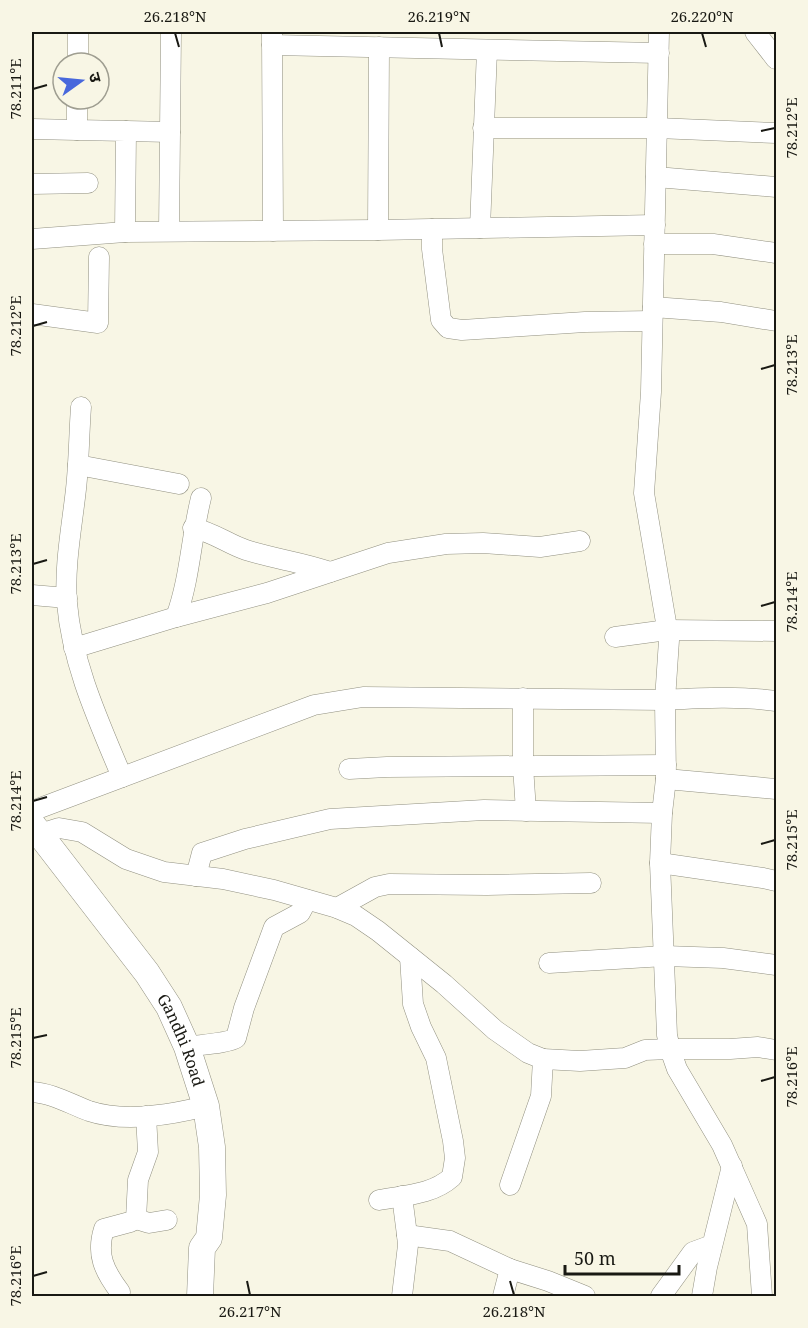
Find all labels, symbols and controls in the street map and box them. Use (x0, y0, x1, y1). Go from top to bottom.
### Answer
text: 26.218°N (143, 6, 207, 26)
text: 26.219°N (407, 6, 471, 26)
text: 26.220°N (670, 6, 734, 26)
north arrow (51, 51, 111, 111)
text: 78.211°E (5, 58, 25, 120)
text: उ (84, 70, 107, 85)
text: 78.212°E (781, 97, 801, 159)
text: 78.212°E (5, 295, 25, 357)
text: 78.213°E (781, 334, 801, 396)
text: 78.213°E (5, 533, 25, 595)
text: 78.214°E (781, 571, 801, 633)
text: 78.214°E (5, 770, 25, 832)
text: 78.215°E (781, 809, 801, 871)
street label: Gandhi Road (152, 989, 210, 1089)
text: 78.215°E (5, 1007, 25, 1069)
text: 78.216°E (781, 1046, 801, 1108)
scale bar (565, 1238, 679, 1276)
text: 78.216°E (5, 1245, 25, 1307)
text: 50 m (574, 1246, 616, 1270)
text: 26.217°N (218, 1301, 282, 1321)
text: 26.218°N (482, 1301, 546, 1321)

